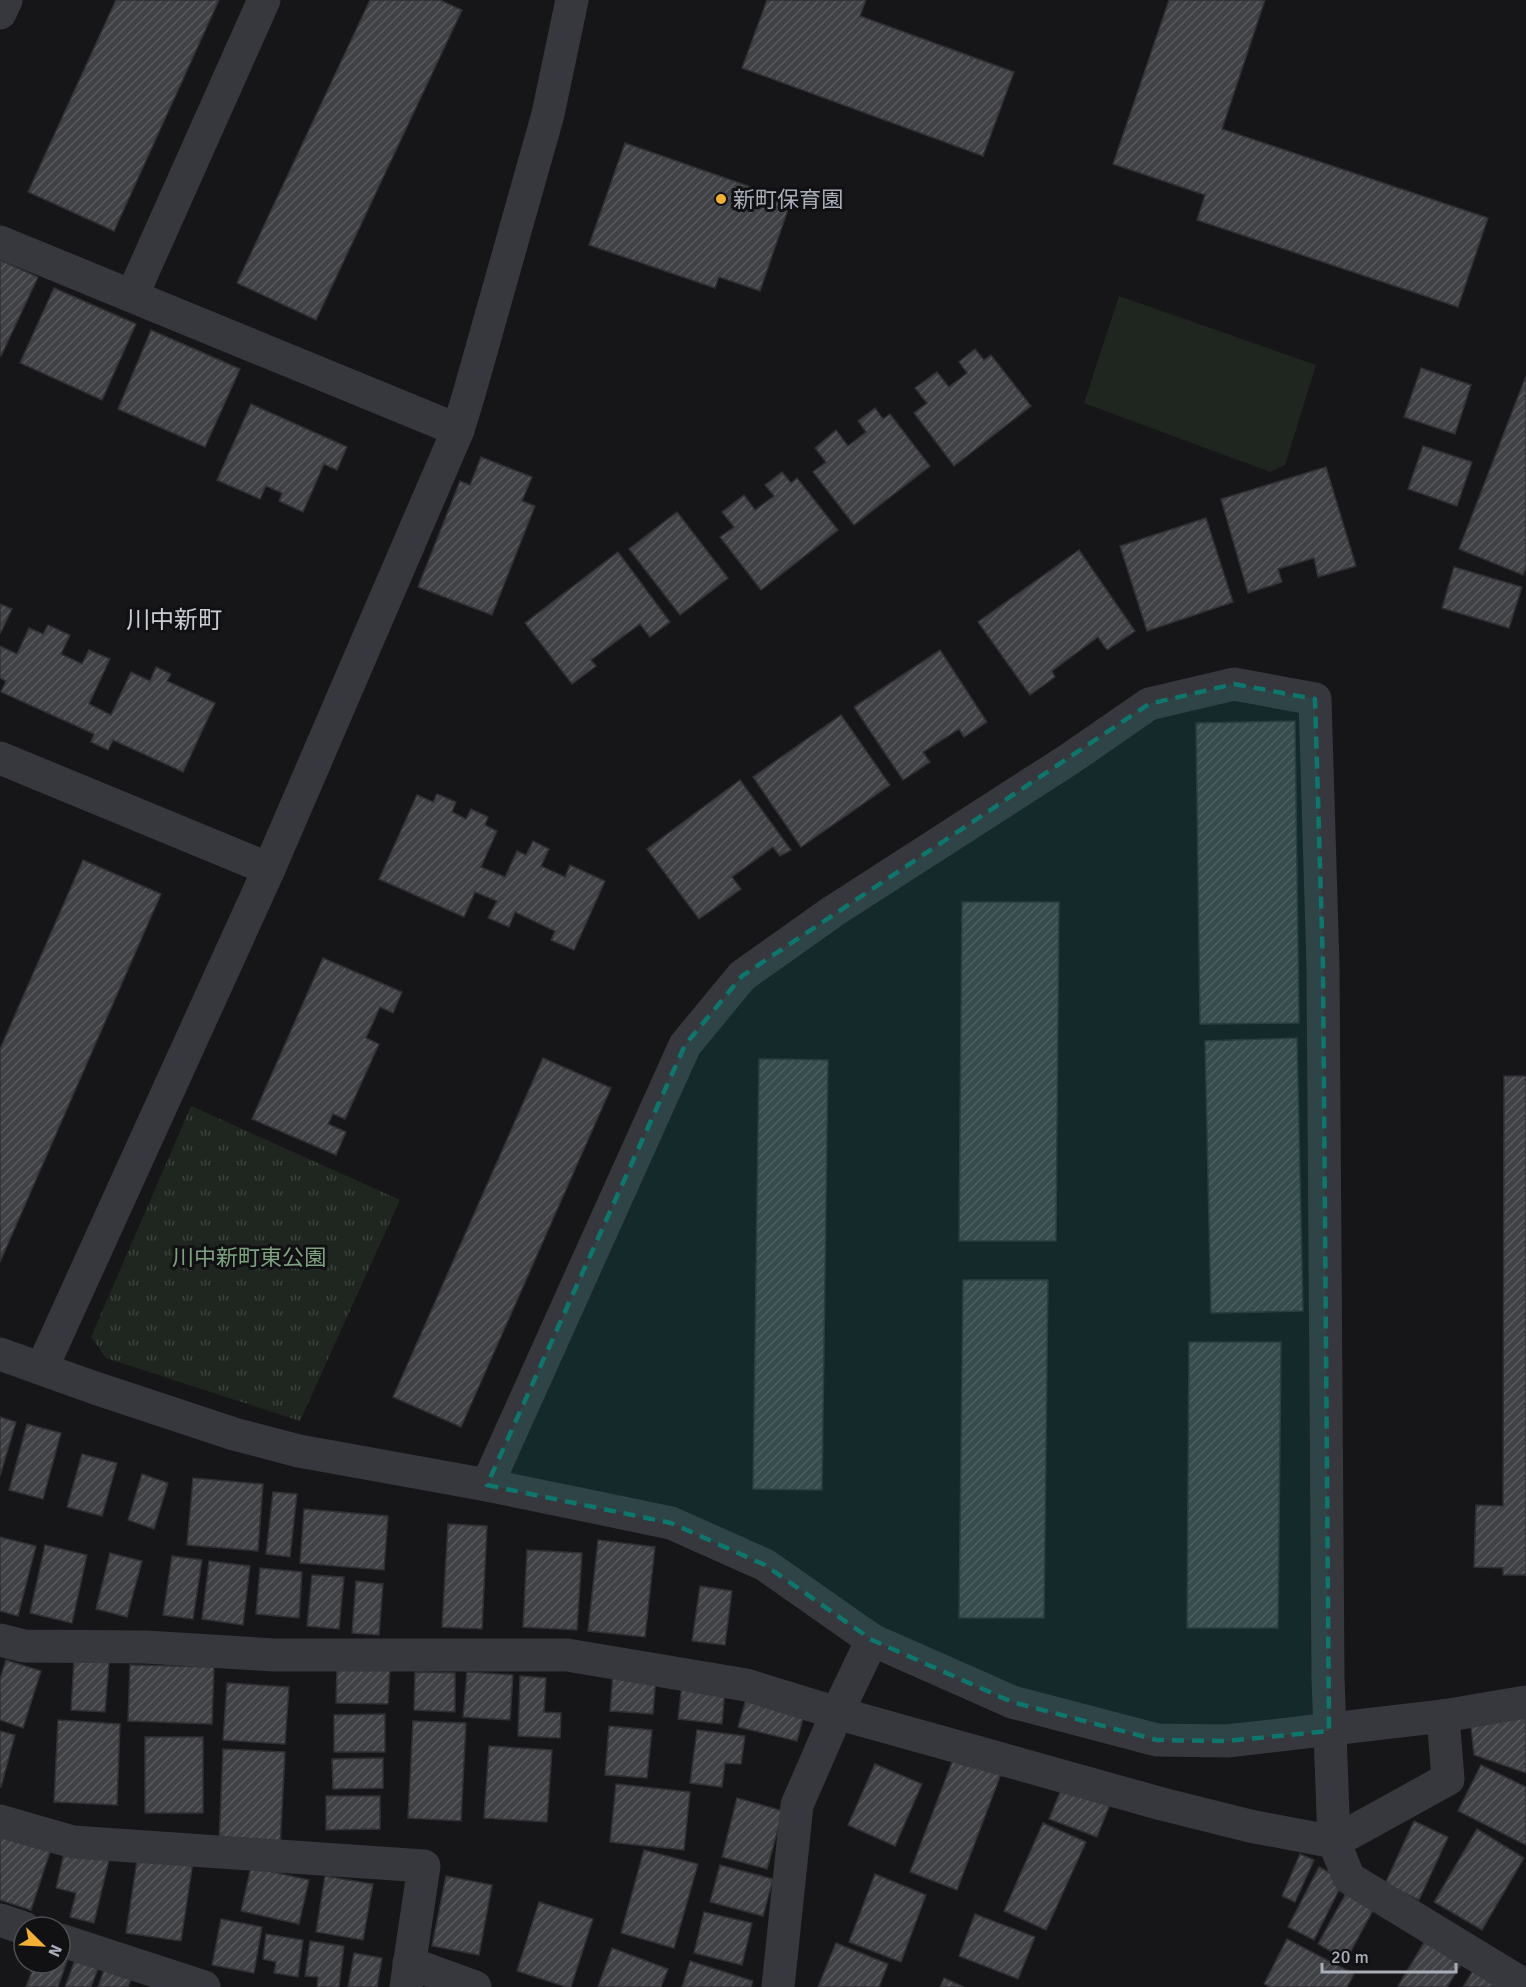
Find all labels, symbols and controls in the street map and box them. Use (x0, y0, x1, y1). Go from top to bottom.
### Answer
place label: 新町保育園 (733, 186, 843, 213)
marker: 新町保育園 (714, 192, 728, 206)
district label: 川中新町 (126, 605, 222, 635)
park label: 川中新町東公園 (172, 1244, 326, 1271)
north arrow (12, 1915, 72, 1975)
scale bar (1322, 1936, 1456, 1974)
text: N (43, 1942, 66, 1960)
text: 20 m (1331, 1946, 1369, 1968)

